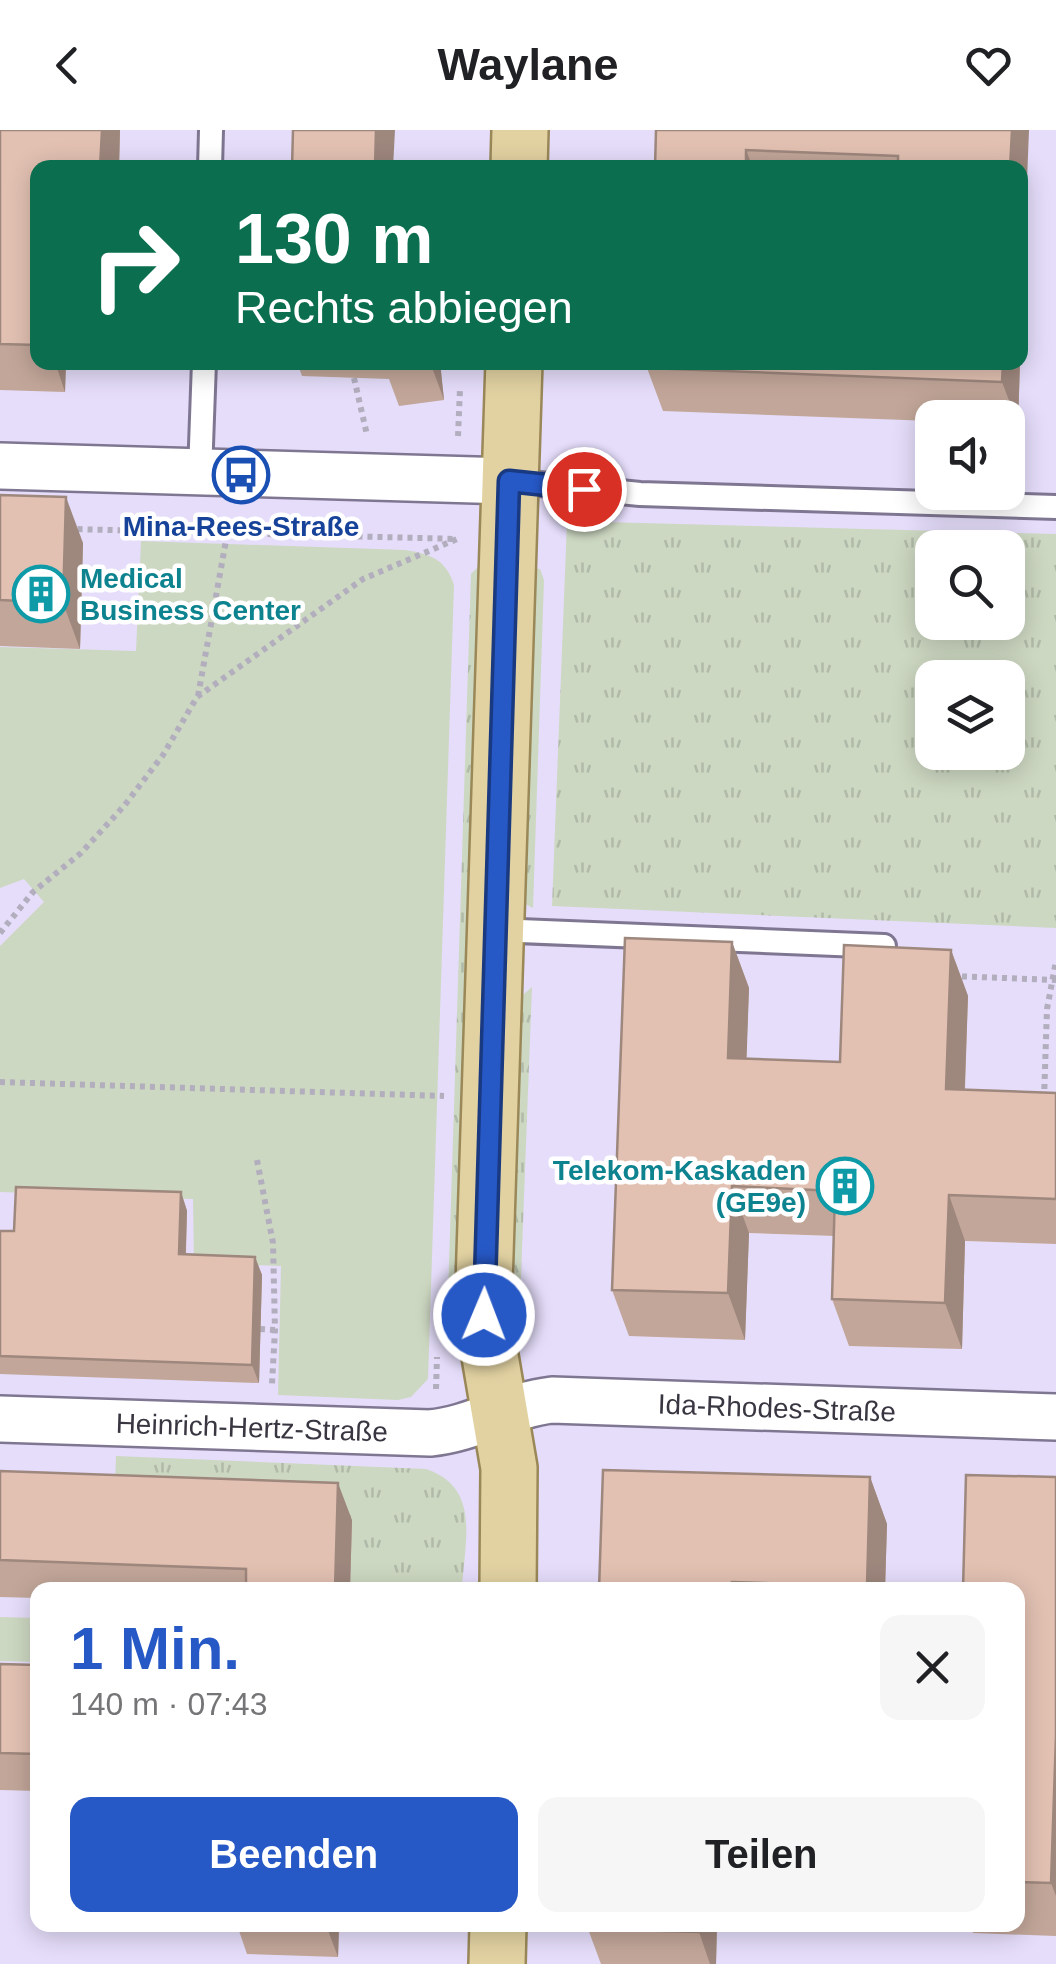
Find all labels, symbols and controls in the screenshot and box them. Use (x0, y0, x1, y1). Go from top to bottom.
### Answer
icon: back (40, 38, 95, 93)
icon: heart (961, 38, 1016, 93)
text: Waylane (438, 39, 618, 90)
icon: right (70, 200, 200, 330)
text: 130 m (235, 200, 433, 278)
text: Rechts abbiegen (235, 282, 573, 333)
map controls (915, 400, 1025, 770)
button: sound (915, 400, 1025, 510)
bus stop icon: Mina-Rees-Straße (211, 445, 271, 505)
pin (542, 447, 627, 532)
icon: arrive (557, 462, 612, 517)
place label: Mina-Rees-Straße (123, 511, 359, 542)
button: search (915, 530, 1025, 640)
place label: Medical Business Center (80, 563, 301, 626)
building icon: Medical Business Center (11, 564, 71, 624)
button: layers (915, 660, 1025, 770)
place label: Telekom-Kaskaden (GE9e) (553, 1155, 806, 1218)
building icon: Telekom-Kaskaden (GE9e) (815, 1156, 875, 1216)
position arrow (432, 1263, 536, 1367)
street label: Ida-Rhodes-Straße (657, 1388, 897, 1427)
street label: Heinrich-Hertz-Straße (115, 1407, 389, 1447)
text: 1 Min. (70, 1615, 240, 1682)
button: close (880, 1615, 985, 1720)
text: 140 m · 07:43 (70, 1686, 267, 1722)
button: Beenden (70, 1797, 518, 1912)
button: Teilen (538, 1797, 985, 1912)

